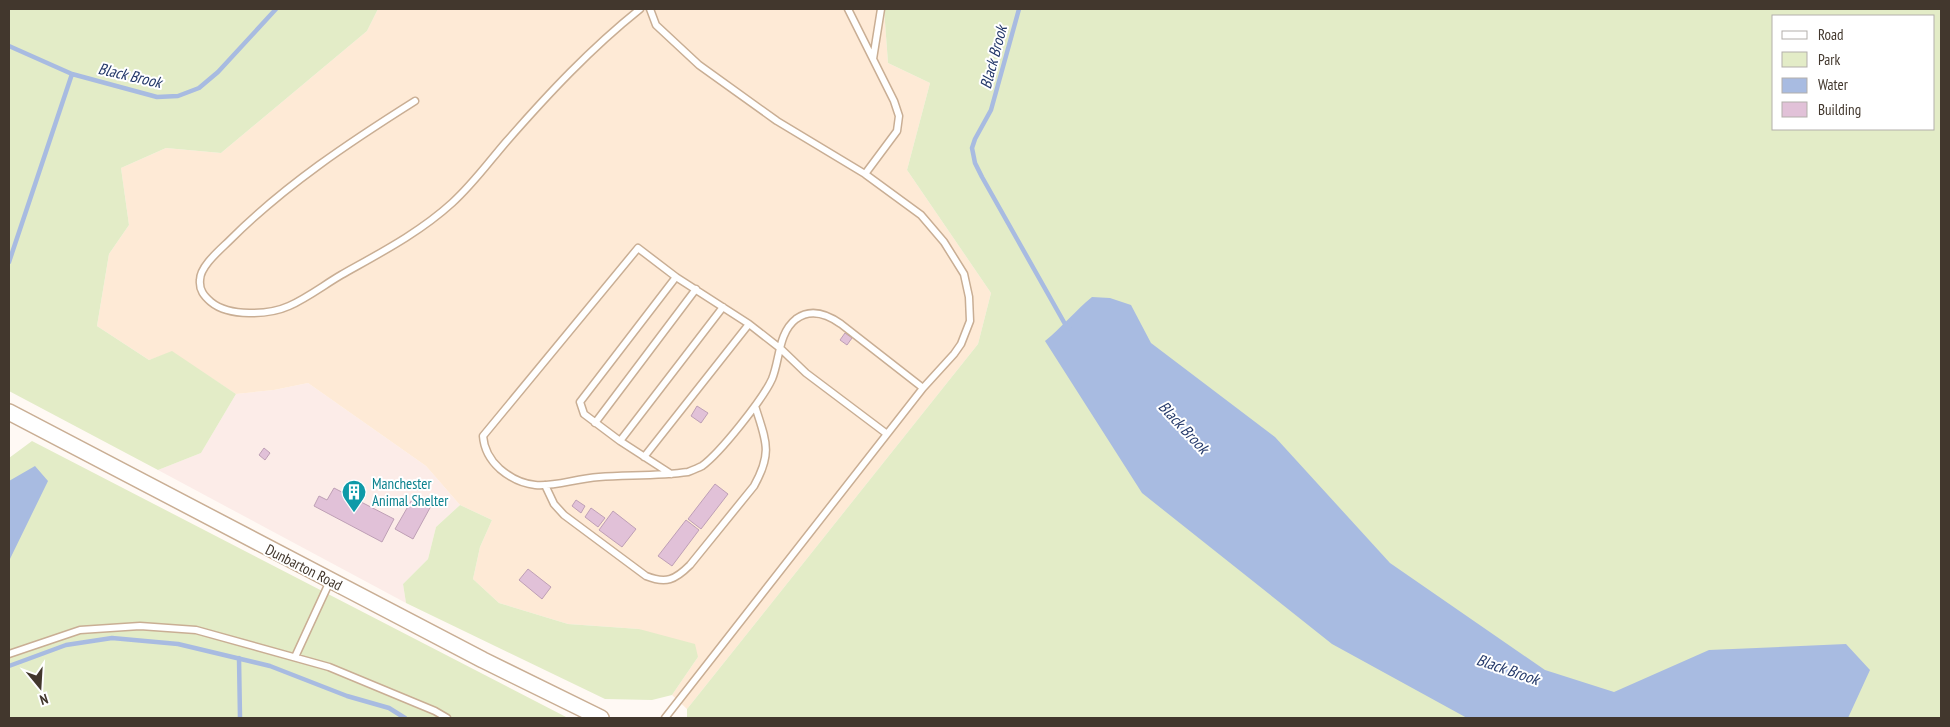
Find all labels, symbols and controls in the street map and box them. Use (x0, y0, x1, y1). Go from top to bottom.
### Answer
legend (1772, 15, 1935, 130)
water label: Black Brook (975, 22, 1011, 91)
text: Road (1818, 25, 1844, 44)
text: Park (1818, 50, 1840, 69)
water label: Black Brook (96, 58, 165, 92)
text: Water (1818, 75, 1849, 94)
text: Building (1818, 100, 1861, 119)
water label: Black Brook (1155, 397, 1215, 459)
place label: Manchester Animal Shelter (372, 474, 449, 510)
building icon: Manchester Animal Shelter (341, 479, 367, 513)
street label: Dunbarton Road (262, 540, 346, 594)
water label: Black Brook (1474, 649, 1543, 690)
north arrow (15, 662, 65, 712)
text: N (38, 690, 50, 709)

